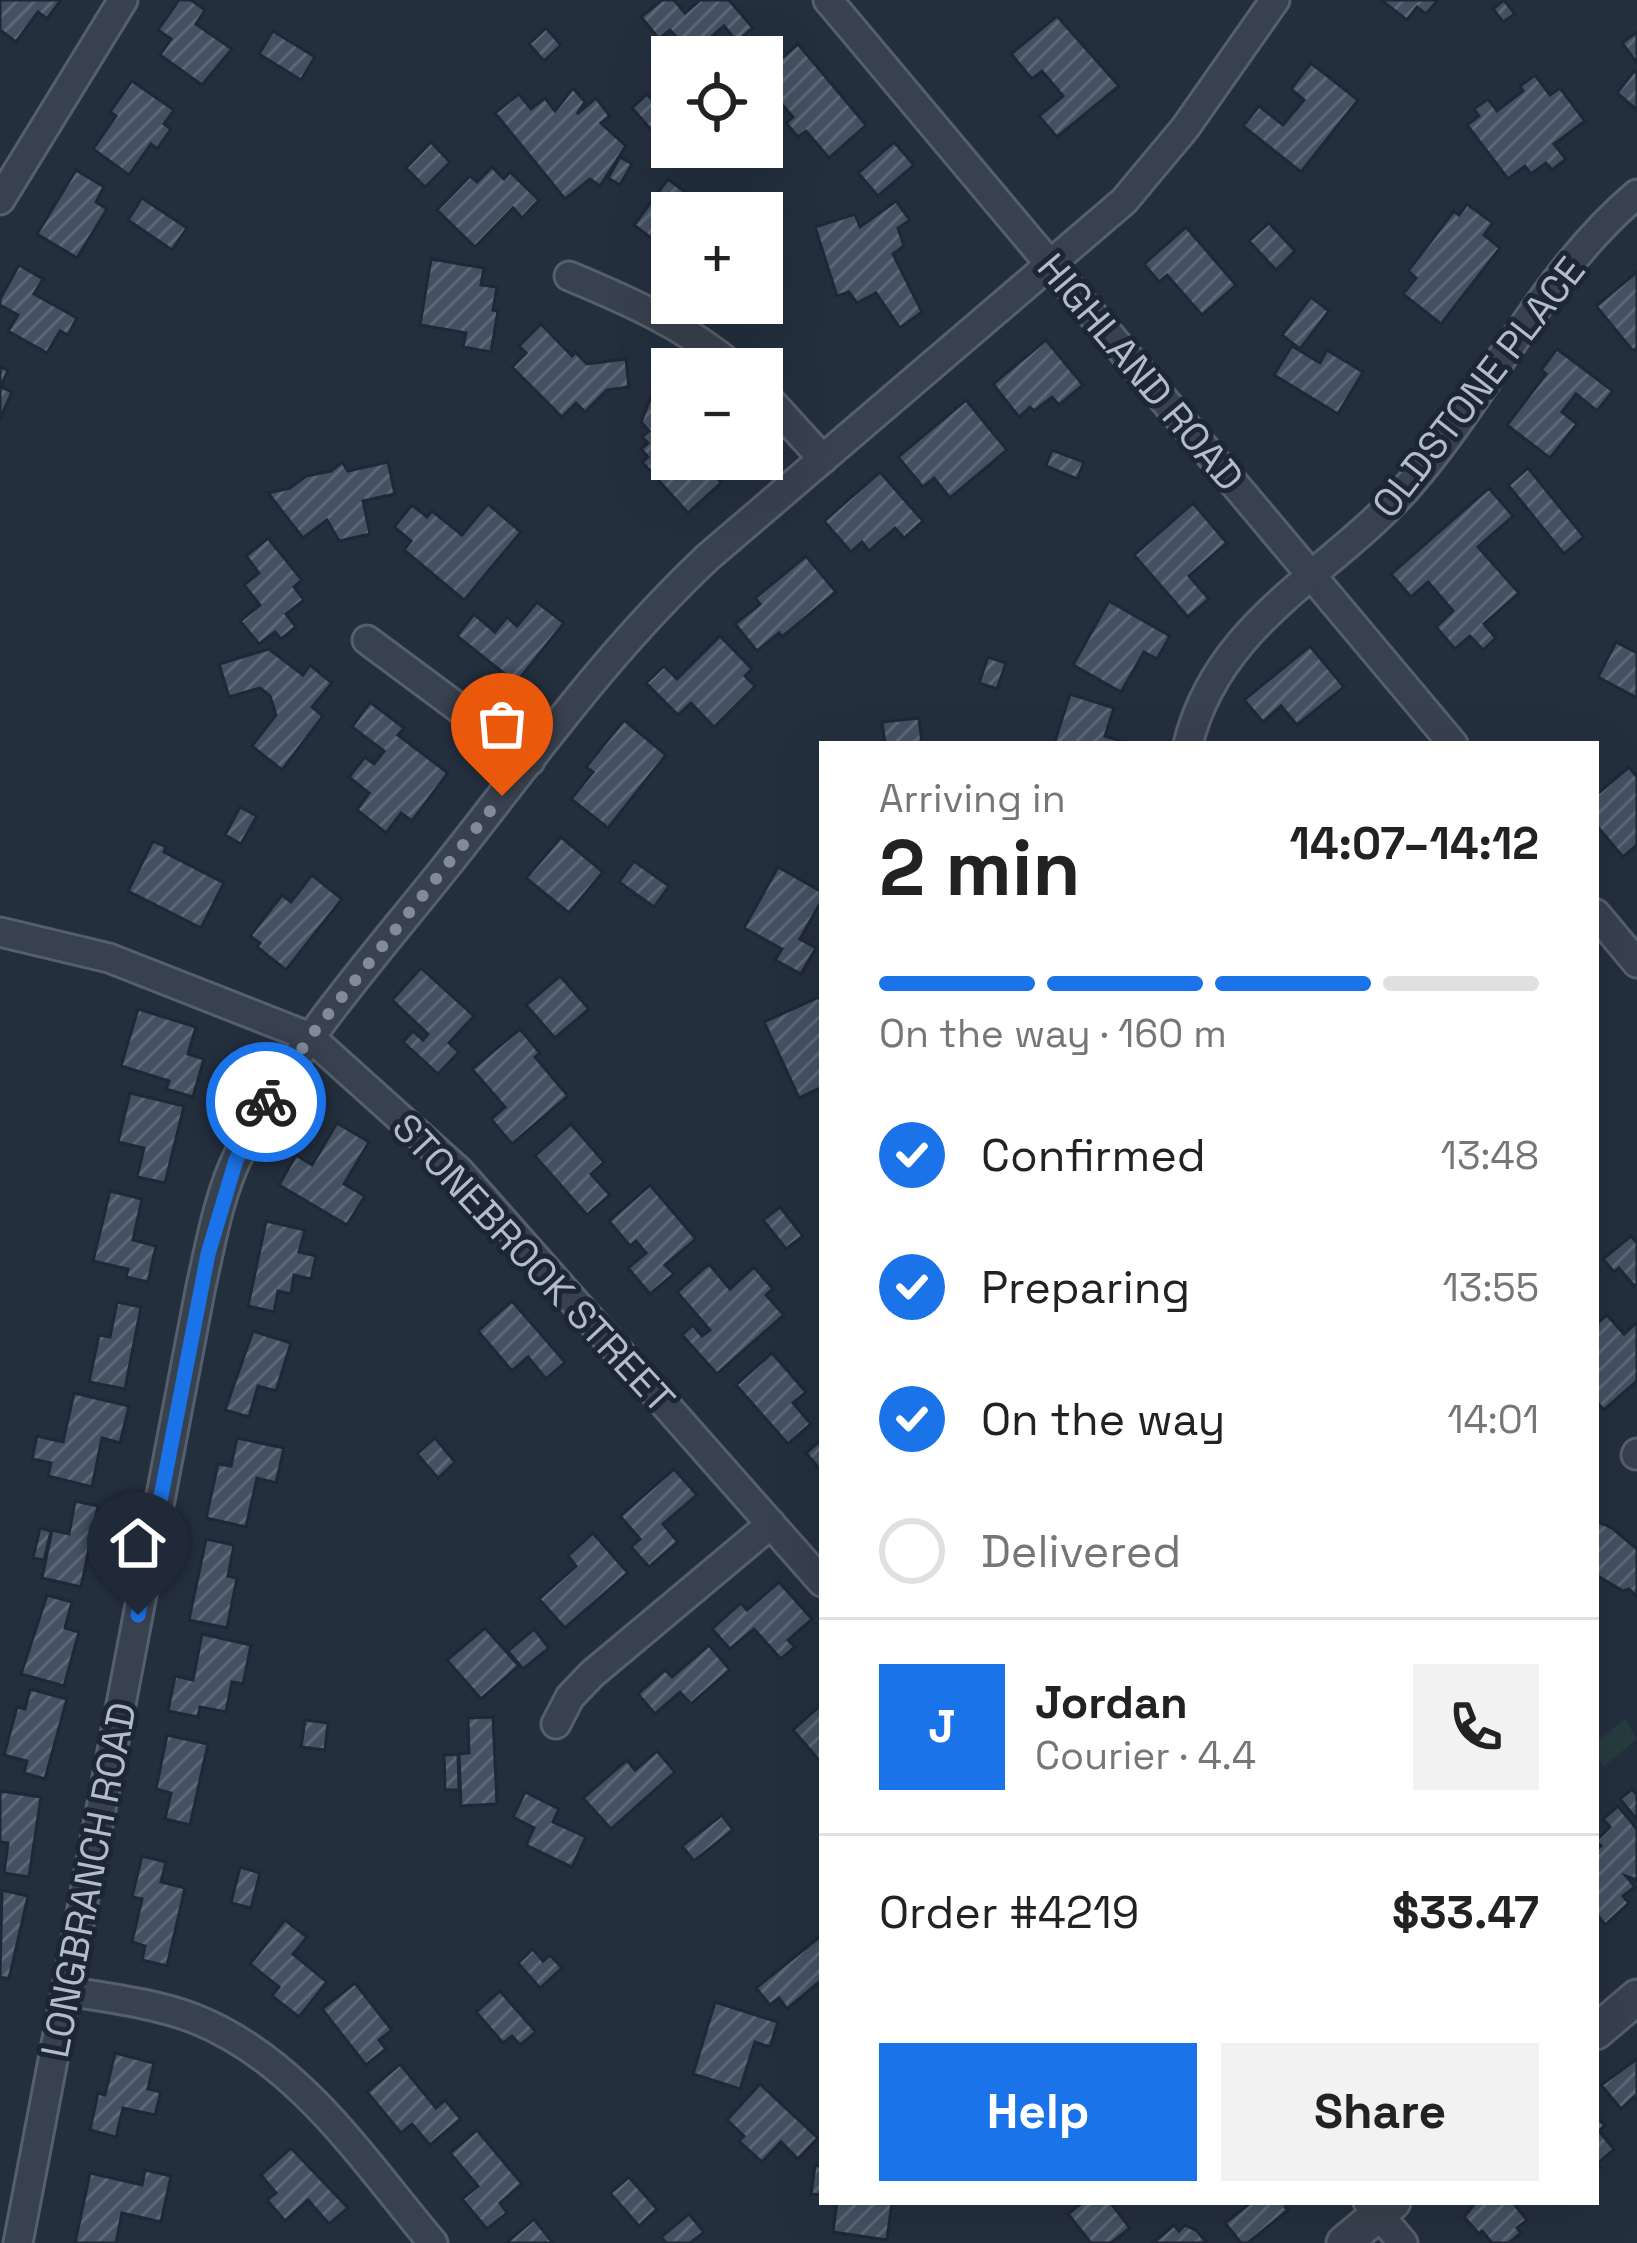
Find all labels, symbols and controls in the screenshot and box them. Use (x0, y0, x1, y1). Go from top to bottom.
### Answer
map controls (651, 36, 783, 480)
button: locate (651, 36, 783, 168)
button: + (651, 192, 783, 324)
street label: HIGHLAND ROAD (1027, 244, 1254, 501)
street label: OLDSTONE PLACE (1361, 247, 1595, 528)
button: − (651, 348, 783, 480)
pin (451, 673, 553, 796)
icon: bag (469, 691, 535, 757)
text: Arriving in (879, 774, 1066, 823)
text: 14:07–14:12 (1290, 815, 1539, 872)
text: 2 min (879, 818, 1081, 918)
text: On the way · 160 m (879, 1009, 1227, 1058)
courier (206, 1042, 326, 1162)
icon: bike (233, 1069, 299, 1135)
street label: STONEBROOK STREET (382, 1103, 685, 1423)
icon: check (879, 1122, 945, 1188)
text: Confirmed (981, 1127, 1206, 1184)
text: 13:48 (1441, 1131, 1539, 1180)
icon: check (879, 1254, 945, 1320)
text: Preparing (981, 1259, 1190, 1316)
text: 13:55 (1443, 1263, 1539, 1312)
icon: check (879, 1386, 945, 1452)
text: On the way (981, 1391, 1225, 1448)
text: 14:01 (1447, 1395, 1539, 1444)
pin (87, 1492, 189, 1615)
icon: home (105, 1510, 171, 1576)
text: Delivered (981, 1523, 1181, 1580)
button: phone (1413, 1664, 1539, 1790)
text: Jordan (1035, 1674, 1188, 1731)
street label: LONGBRANCH ROAD (30, 1698, 147, 2062)
text: J (928, 1698, 956, 1755)
text: Courier · 4.4 (1035, 1731, 1256, 1780)
text: Order #4219 (879, 1884, 1139, 1941)
text: $33.47 (1392, 1884, 1539, 1941)
button: Help (879, 2043, 1197, 2181)
button: Share (1221, 2043, 1539, 2181)

